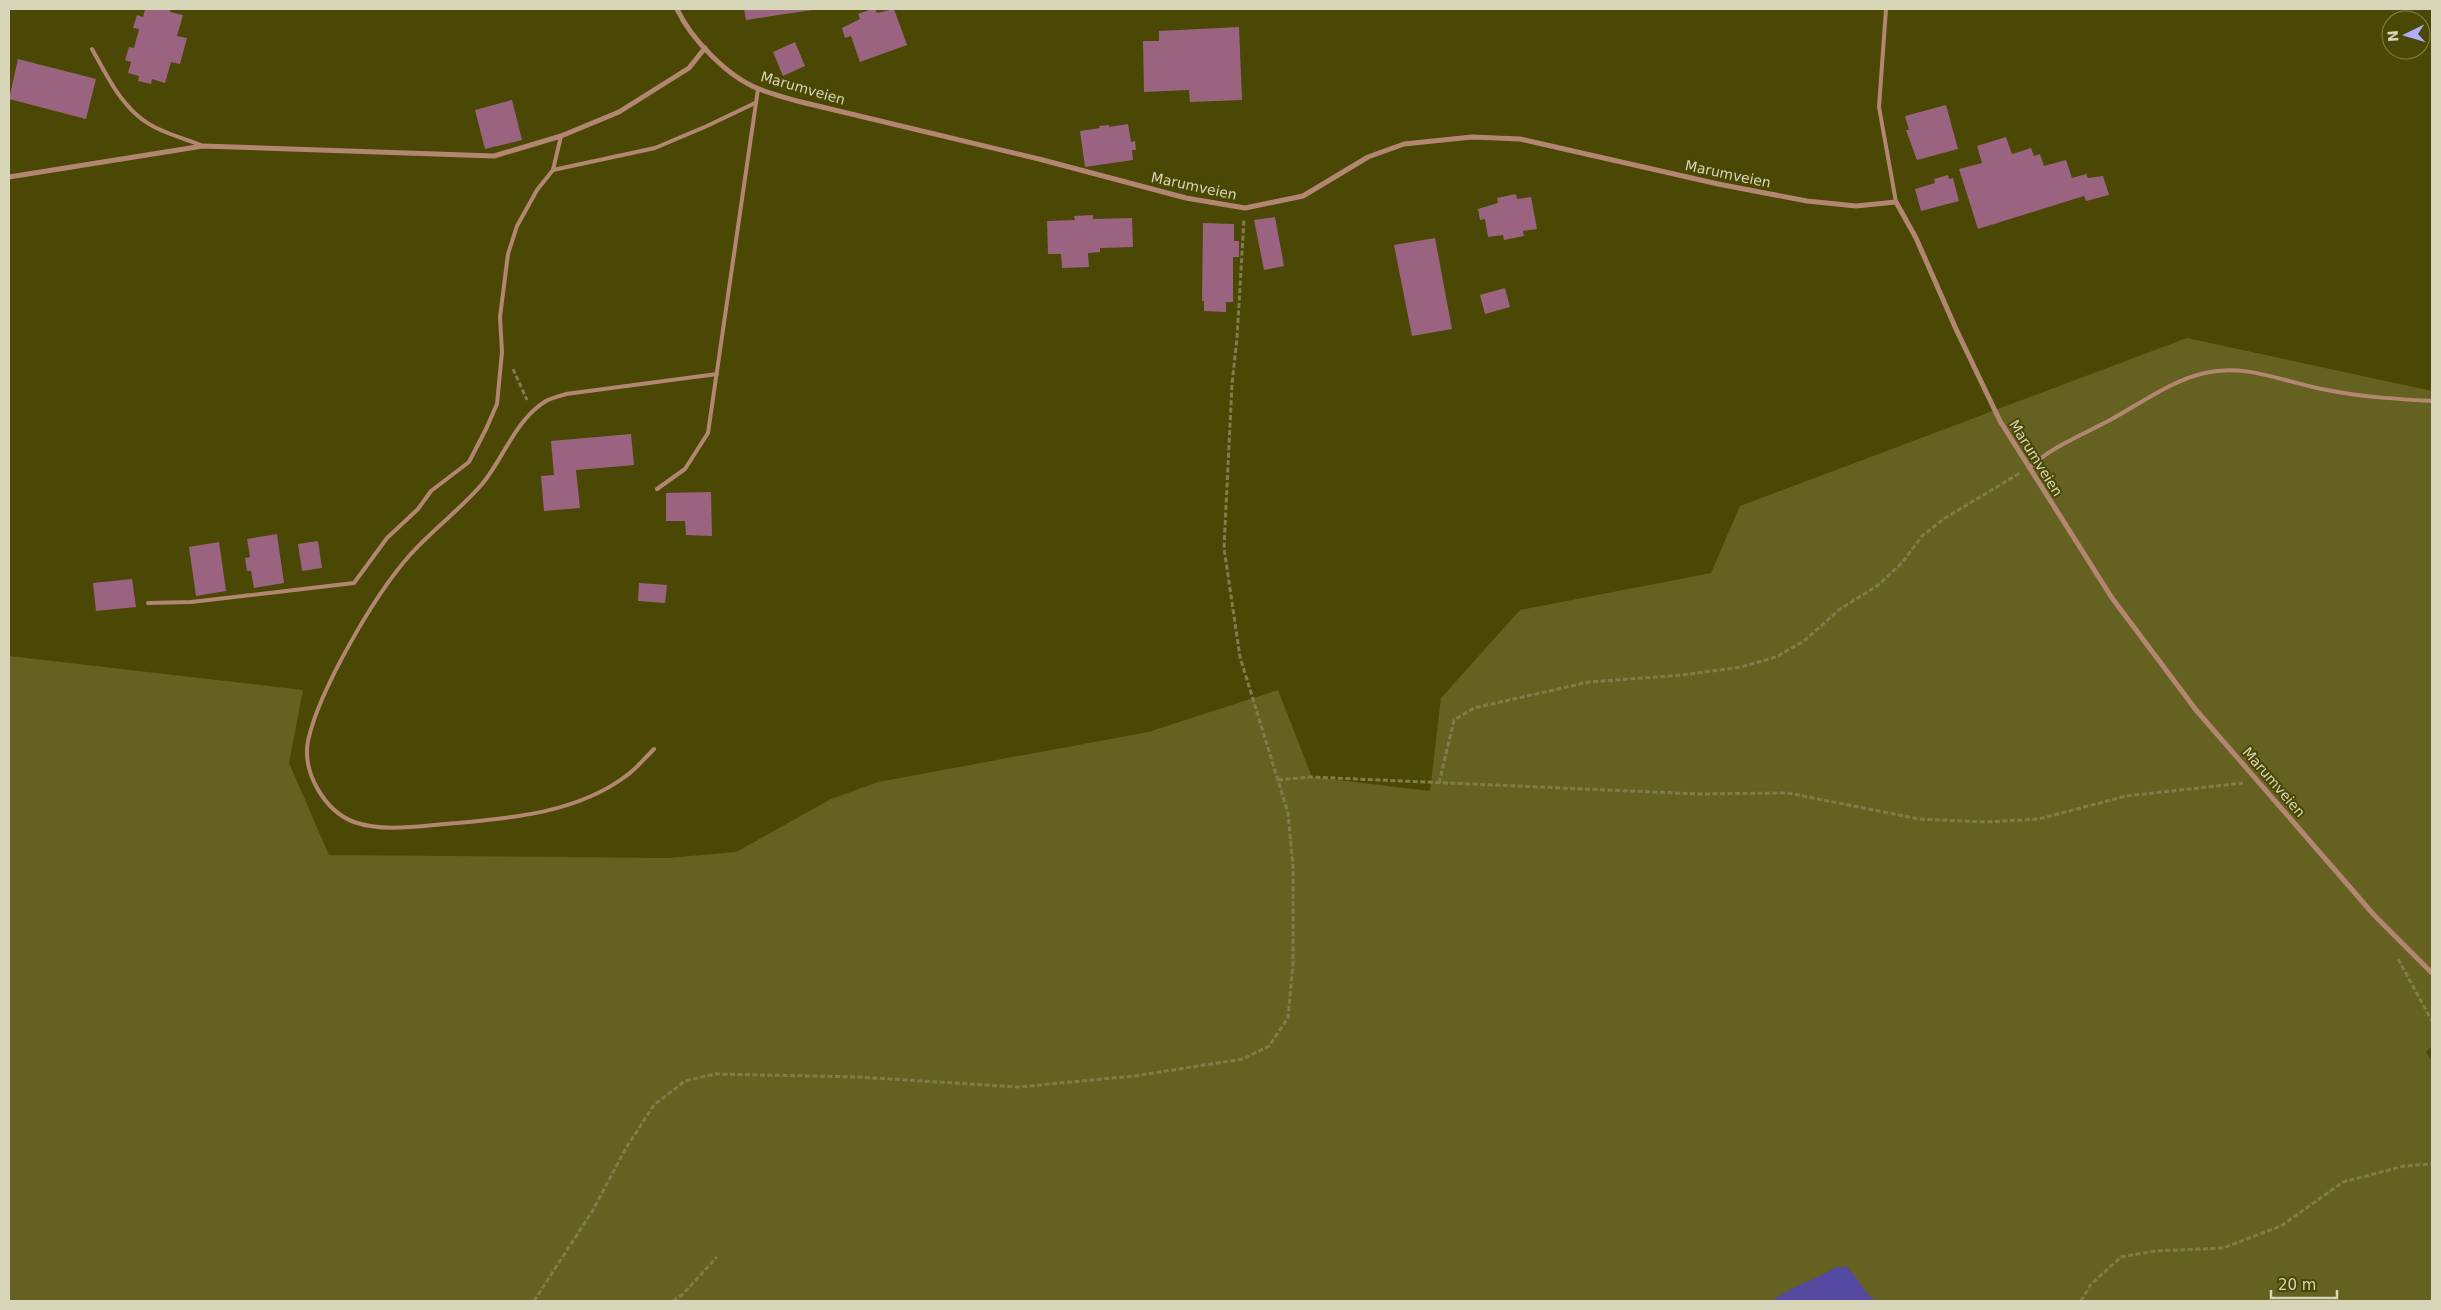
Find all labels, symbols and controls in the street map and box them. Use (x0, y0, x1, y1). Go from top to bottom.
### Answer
north arrow (2381, 10, 2431, 60)
text: N (2385, 30, 2402, 43)
street label: Marumveien (759, 68, 847, 108)
street label: Marumveien (1684, 157, 1772, 191)
street label: Marumveien (1150, 169, 1238, 203)
street label: Marumveien (2006, 417, 2066, 499)
street label: Marumveien (2239, 744, 2309, 820)
scale bar (2271, 1268, 2337, 1300)
text: 20 m (2278, 1276, 2316, 1294)

